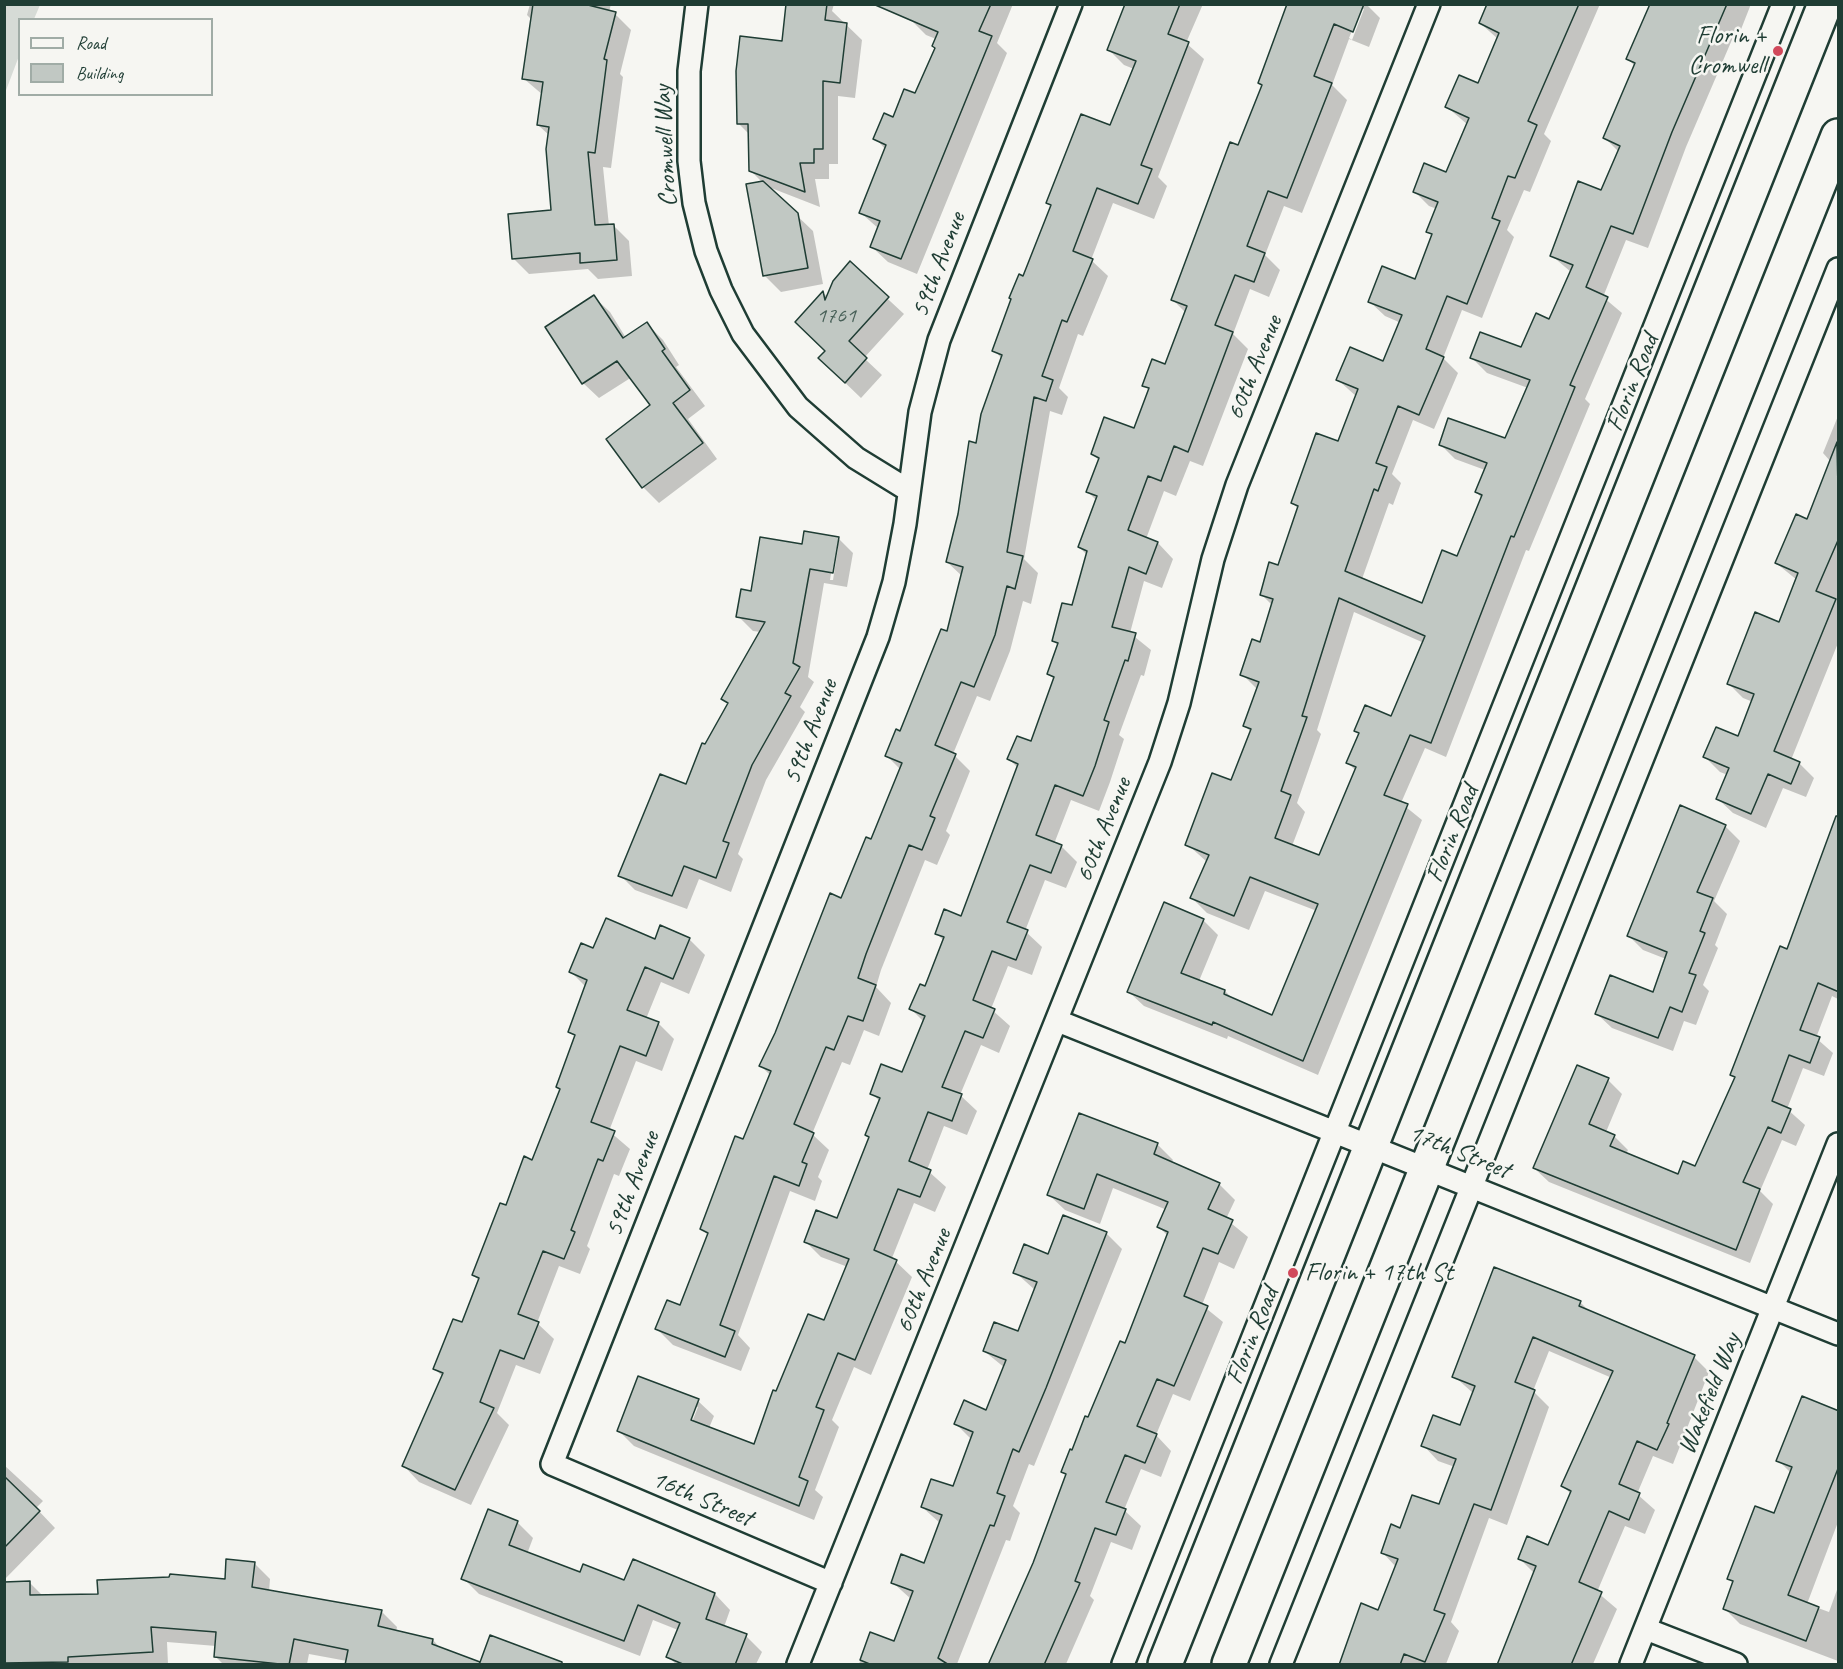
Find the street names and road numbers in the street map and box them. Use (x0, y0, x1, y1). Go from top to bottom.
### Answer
street label: Cromwell Way (647, 84, 685, 208)
street label: 59th Avenue (905, 208, 973, 322)
street label: 60th Avenue (1220, 311, 1290, 425)
street label: Florin Road (1599, 330, 1667, 436)
street label: 59th Avenue (777, 675, 845, 789)
street label: 60th Avenue (1069, 773, 1139, 887)
street label: Florin Road (1419, 781, 1487, 887)
street label: 17th Street (1404, 1118, 1514, 1186)
street label: 59th Avenue (599, 1127, 667, 1241)
street label: 60th Avenue (889, 1224, 959, 1338)
street label: Florin Road (1219, 1283, 1287, 1389)
street label: Wakefield Way (1672, 1329, 1748, 1459)
street label: 16th Street (647, 1464, 757, 1534)

